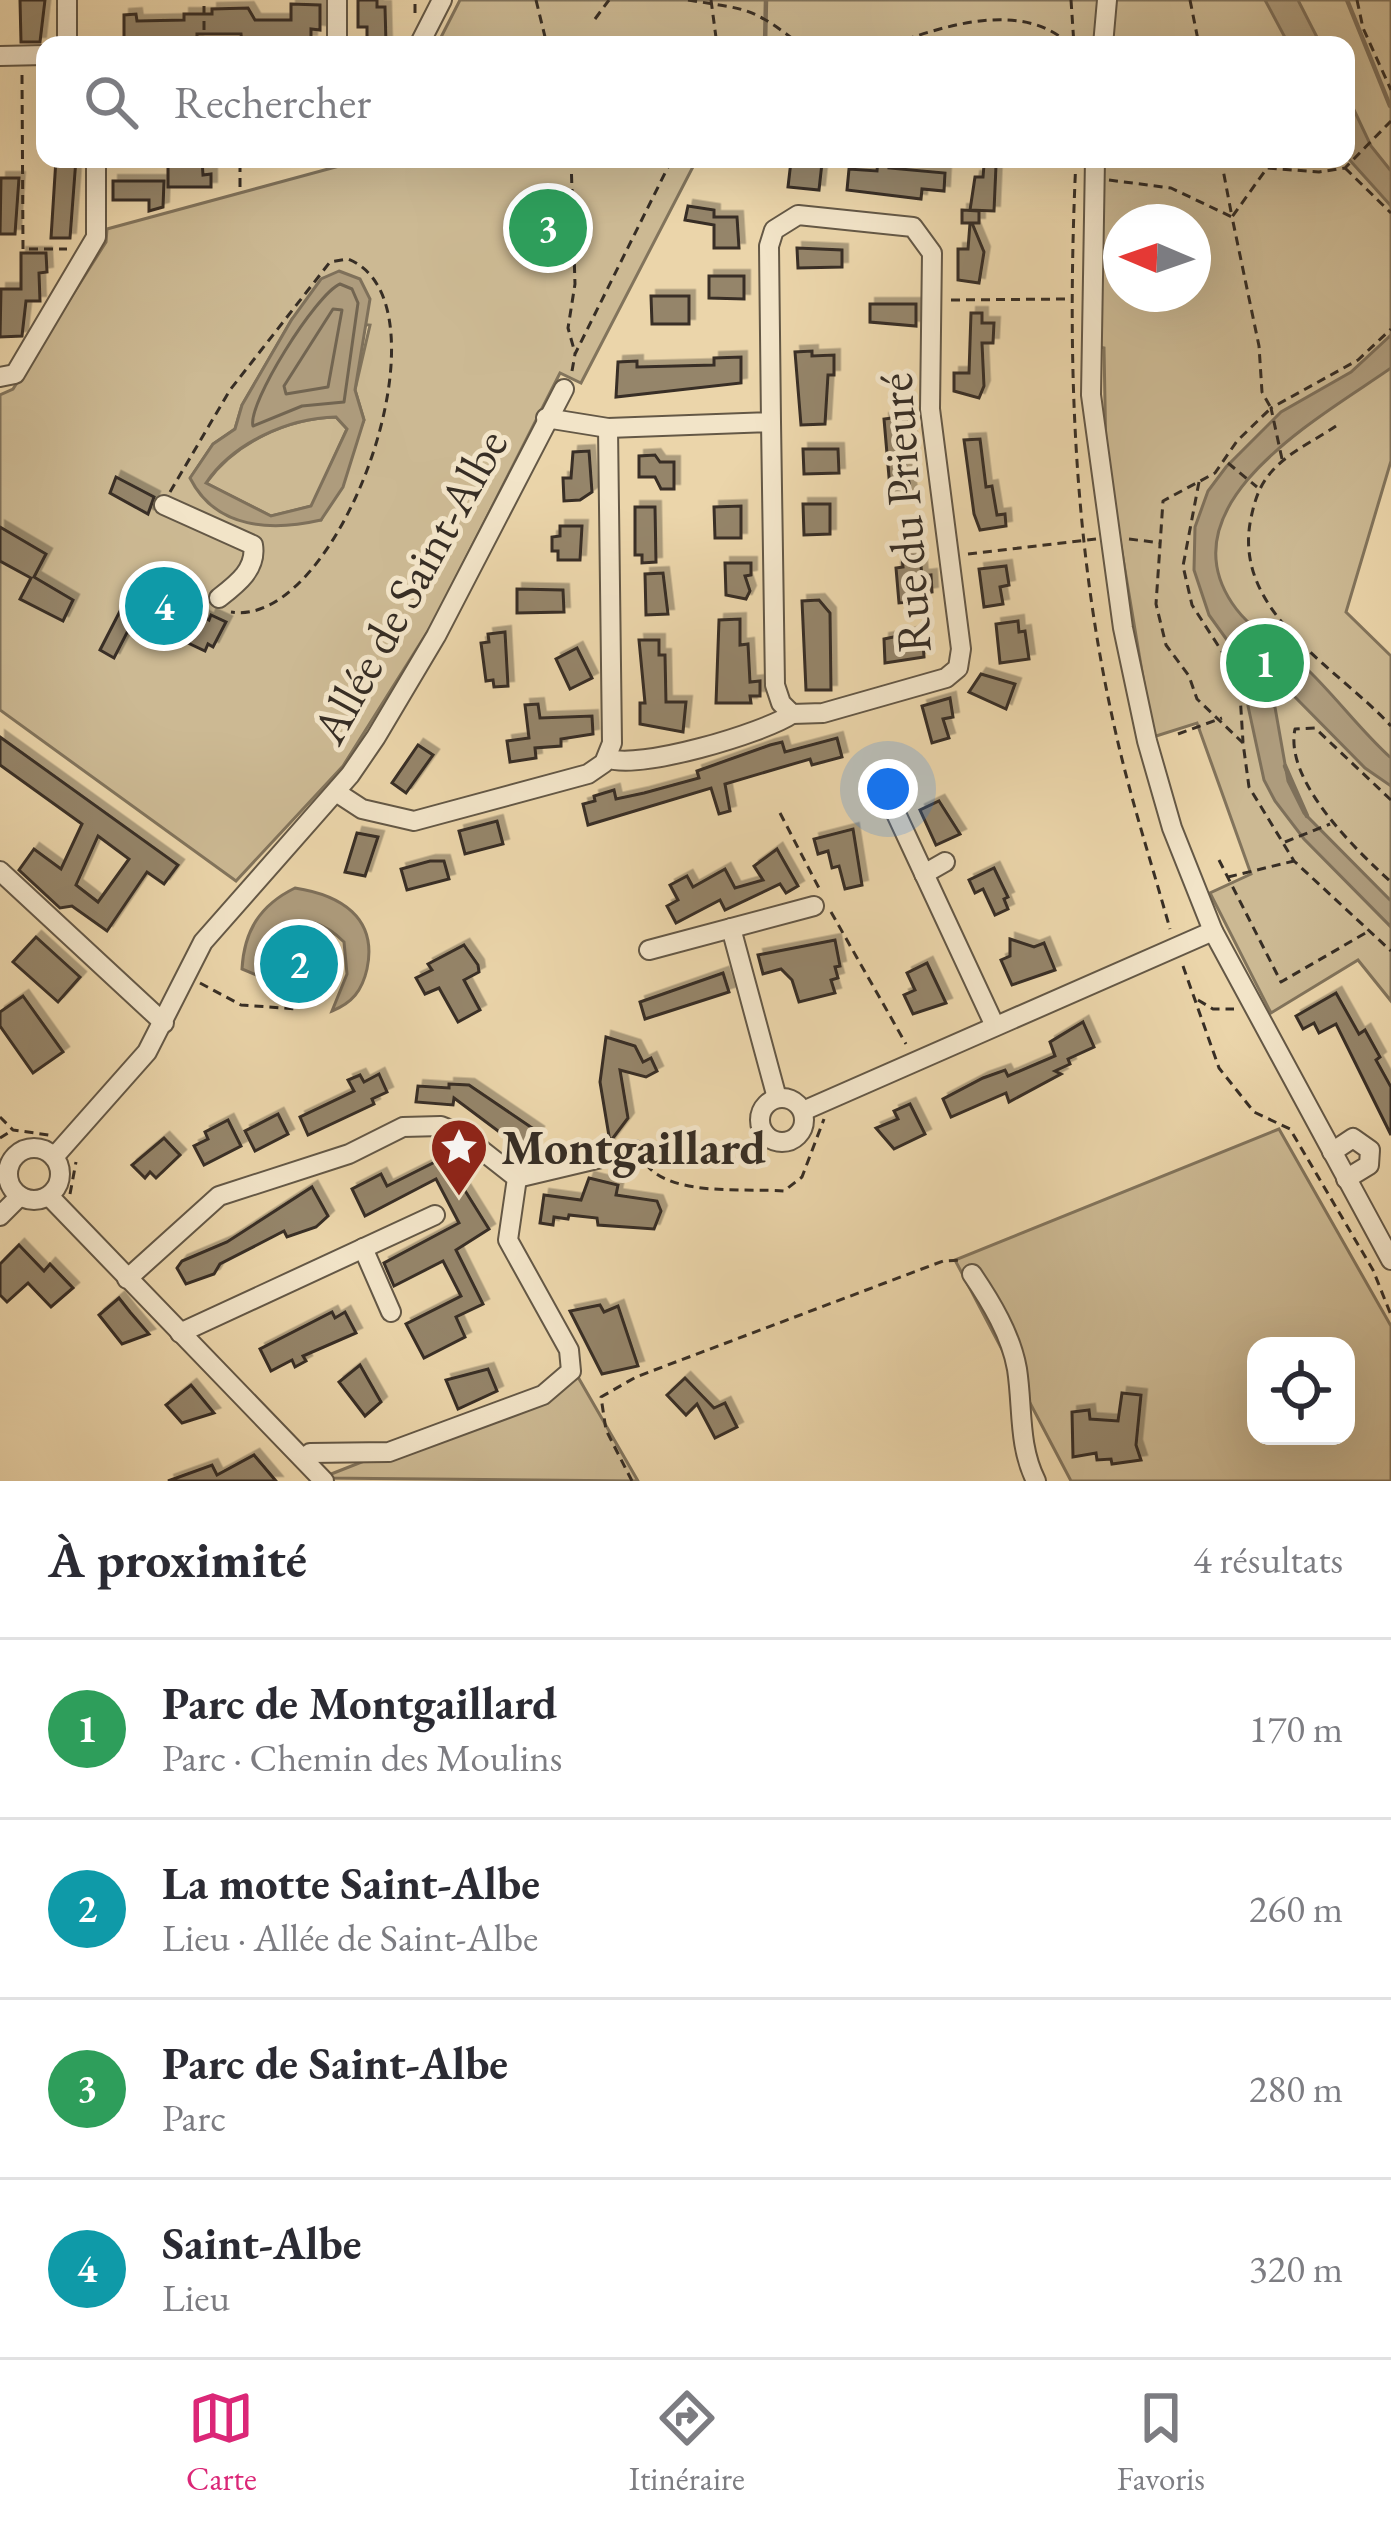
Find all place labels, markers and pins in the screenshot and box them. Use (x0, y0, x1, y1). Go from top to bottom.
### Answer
pin: 3 (509, 183, 587, 273)
pin: 4 (125, 561, 203, 651)
pin: 1 (1226, 618, 1304, 708)
pin: 2 (260, 919, 338, 1009)
place icon: Montgaillard (428, 1116, 490, 1198)
place label: Montgaillard (501, 1116, 766, 1178)

